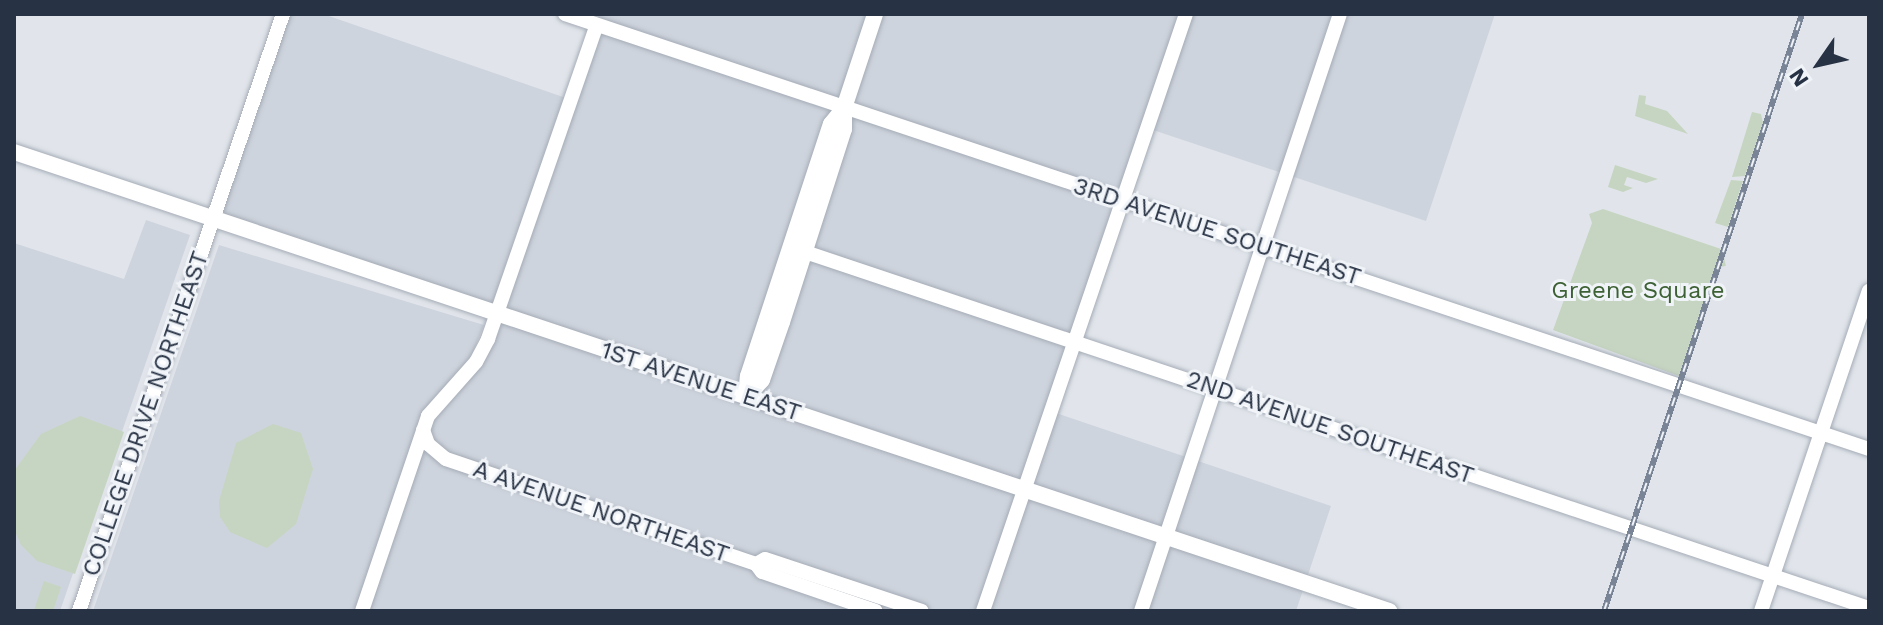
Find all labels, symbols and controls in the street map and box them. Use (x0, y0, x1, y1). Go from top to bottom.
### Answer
north arrow (1779, 24, 1859, 104)
text: N (1784, 64, 1814, 91)
street label: 3RD AVENUE SOUTHEAST (1069, 172, 1365, 292)
street label: COLLEGE DRIVE NORTHEAST (77, 248, 215, 580)
park label: Greene Square (1551, 277, 1725, 305)
street label: 1ST AVENUE EAST (597, 336, 805, 428)
street label: 2ND AVENUE SOUTHEAST (1182, 365, 1478, 491)
street label: A AVENUE NORTHEAST (468, 454, 734, 570)

